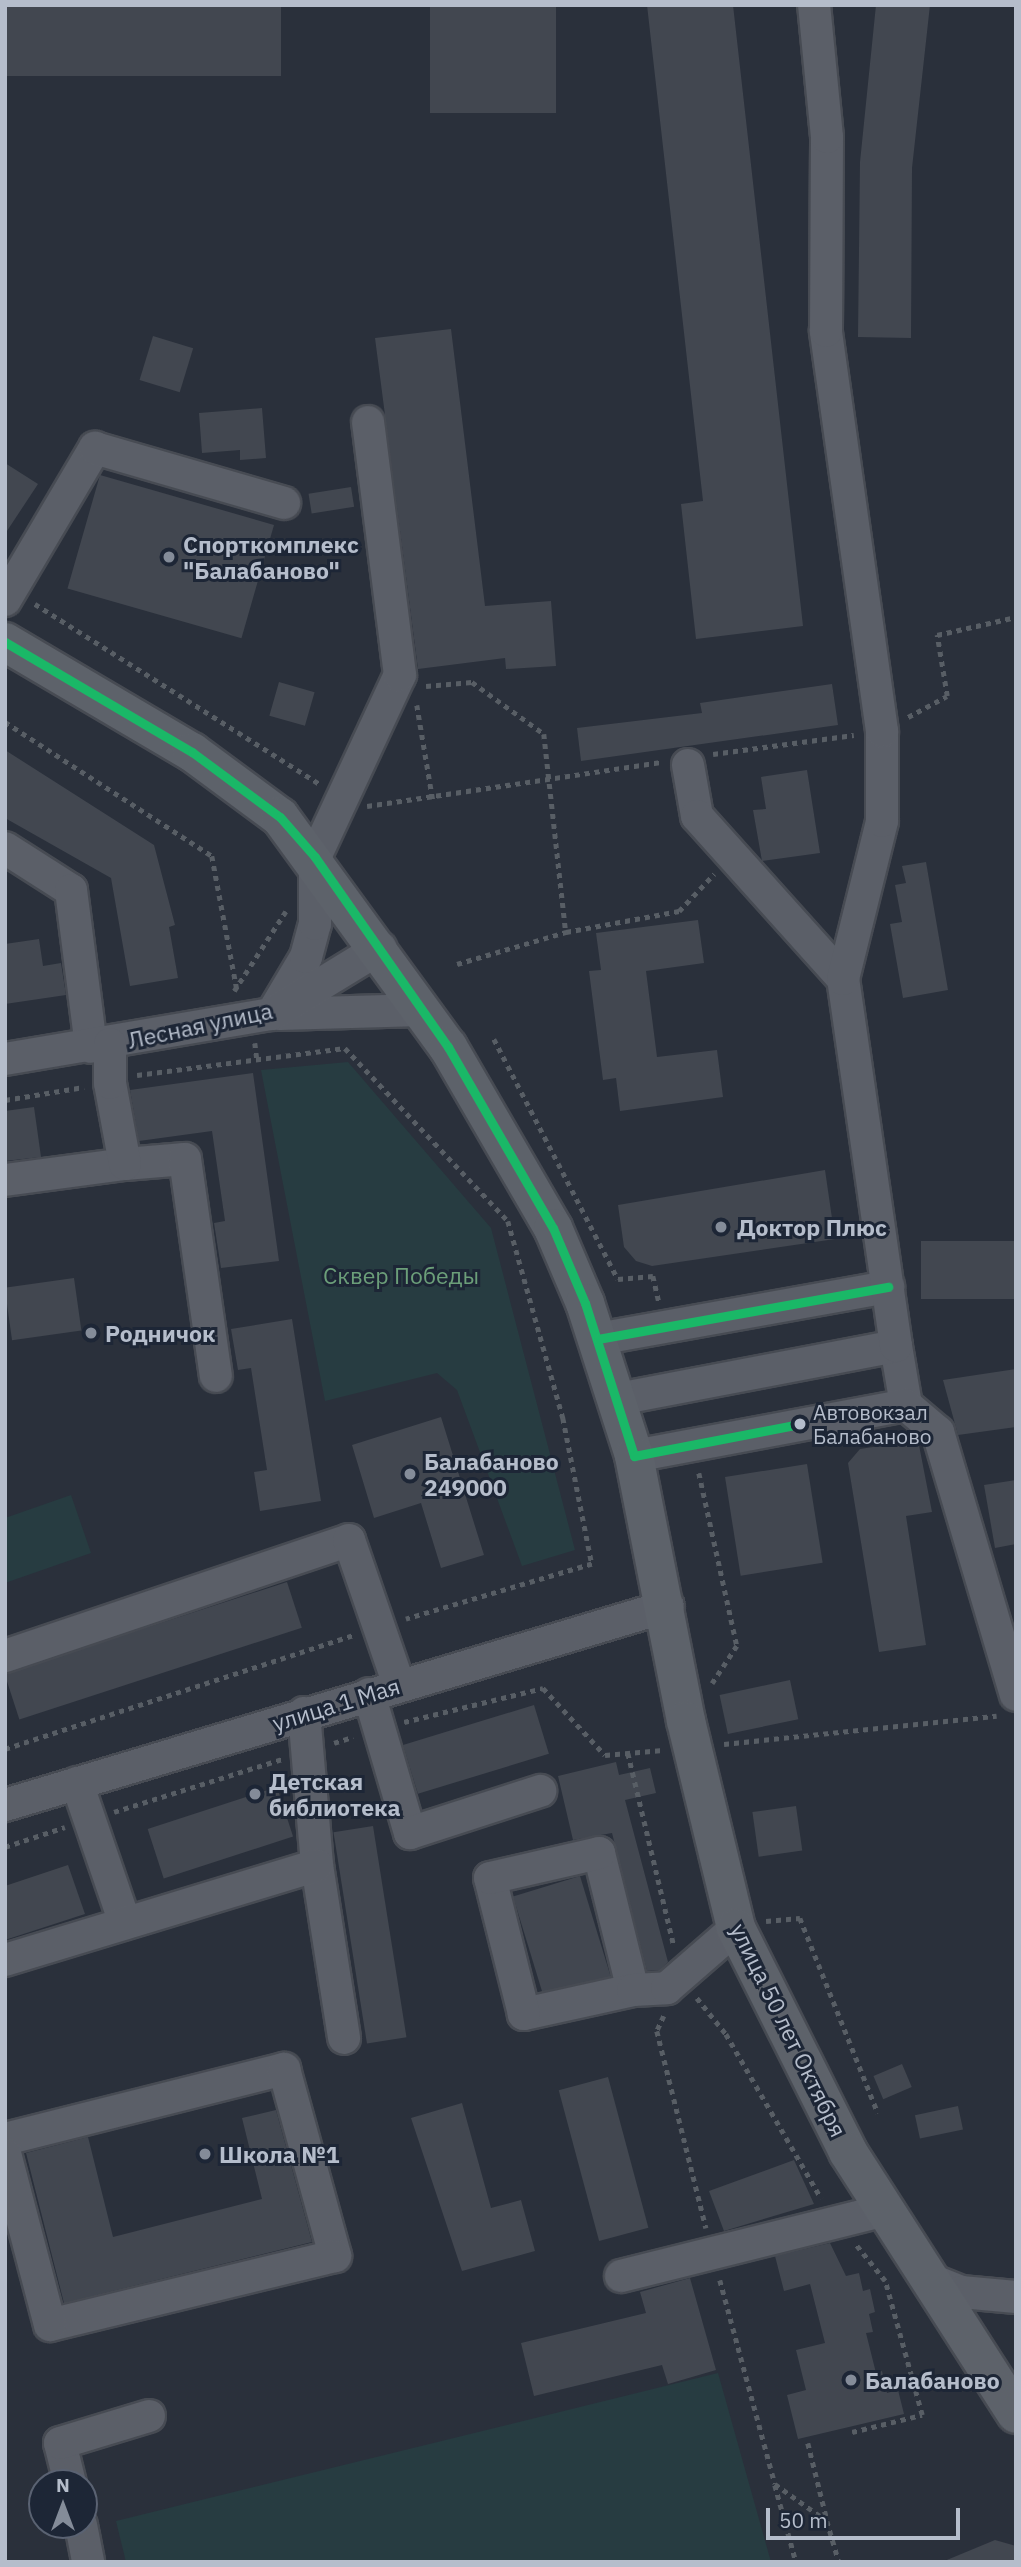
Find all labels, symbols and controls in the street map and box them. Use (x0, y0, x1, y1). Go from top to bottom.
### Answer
place label: Спорткомплекс "Балабаново" (183, 530, 359, 584)
marker: Спорткомплекс "Балабаново" (161, 549, 177, 565)
street label: Лесная улица (125, 996, 275, 1054)
place label: Доктор Плюс (737, 1213, 887, 1241)
marker: Доктор Плюс (711, 1217, 731, 1237)
park label: Сквер Победы (323, 1261, 479, 1289)
place label: Родничок (105, 1319, 216, 1347)
marker: Родничок (83, 1325, 99, 1341)
place label: Автовокзал Балабаново (813, 1399, 932, 1449)
marker: Автовокзал Балабаново (793, 1417, 807, 1431)
place label: Балабаново 249000 (424, 1447, 559, 1501)
marker: Балабаново 249000 (402, 1466, 418, 1482)
street label: улица 1 Мая (269, 1672, 403, 1736)
place label: Детская библиотека (269, 1767, 401, 1821)
marker: Детская библиотека (247, 1786, 263, 1802)
street label: улица 50 лет Октября (725, 1919, 853, 2141)
place label: Школа №1 (219, 2140, 340, 2168)
marker: Школа №1 (197, 2146, 213, 2162)
place label: Балабаново (865, 2366, 1000, 2394)
marker: Балабаново (843, 2372, 859, 2388)
north arrow (28, 2469, 98, 2539)
text: N (56, 2473, 70, 2497)
scale bar (769, 2494, 963, 2538)
text: 50 m (779, 2506, 828, 2534)

